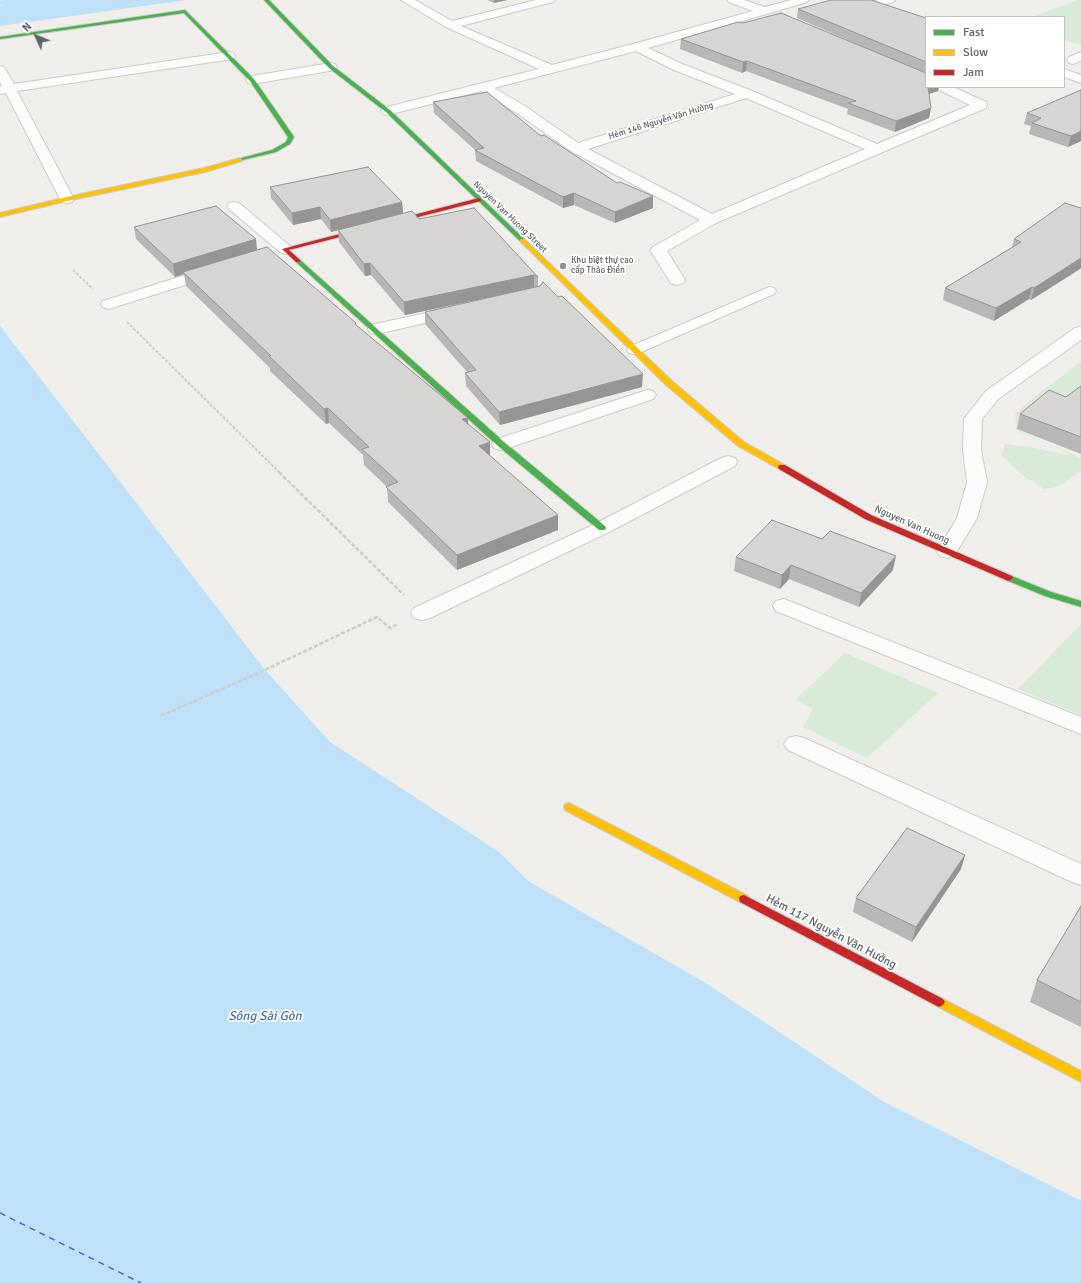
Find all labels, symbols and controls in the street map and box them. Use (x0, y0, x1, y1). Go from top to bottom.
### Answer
north arrow (16, 16, 56, 56)
legend (925, 16, 1065, 88)
text: N (20, 20, 34, 35)
text: Fast (963, 25, 984, 40)
text: Slow (963, 45, 988, 60)
text: Jam (963, 65, 984, 80)
street label: Hẻm 146 Nguyễn Văn Hưởng (607, 100, 715, 142)
street label: Nguyen Van Huong Street (471, 179, 549, 255)
place label: Khu biệt thự cao cấp Thảo Điền (571, 256, 634, 277)
marker: Khu biệt thự cao cấp Thảo Điền (558, 261, 568, 271)
street label: Nguyen Van Huong (873, 503, 951, 547)
street label: Hẻm 117 Nguyễn Văn Hưởng (763, 891, 899, 973)
water label: Sông Sài Gòn (228, 1009, 302, 1025)

